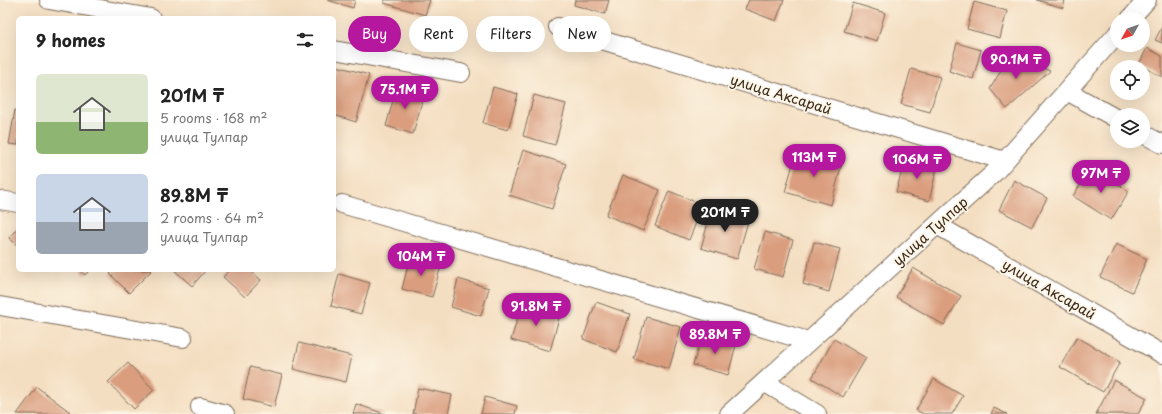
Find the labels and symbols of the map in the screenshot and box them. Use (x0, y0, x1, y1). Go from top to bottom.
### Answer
north arrow (1110, 12, 1150, 52)
pin: 90.1M ₸ (979, 46, 1053, 80)
street label: улица Аксарай (728, 69, 834, 119)
pin: 75.1M ₸ (368, 76, 442, 110)
pin: 113M ₸ (781, 144, 847, 178)
pin: 106M ₸ (884, 146, 950, 180)
pin: 97M ₸ (1073, 160, 1129, 194)
street label: улица Тулпар (888, 191, 972, 271)
pin: 201M ₸ (692, 199, 758, 233)
pin: 104M ₸ (388, 243, 454, 277)
street label: улица Аксарай (998, 254, 1100, 324)
pin: 91.8M ₸ (499, 293, 573, 327)
pin: 89.8M ₸ (678, 321, 752, 355)

